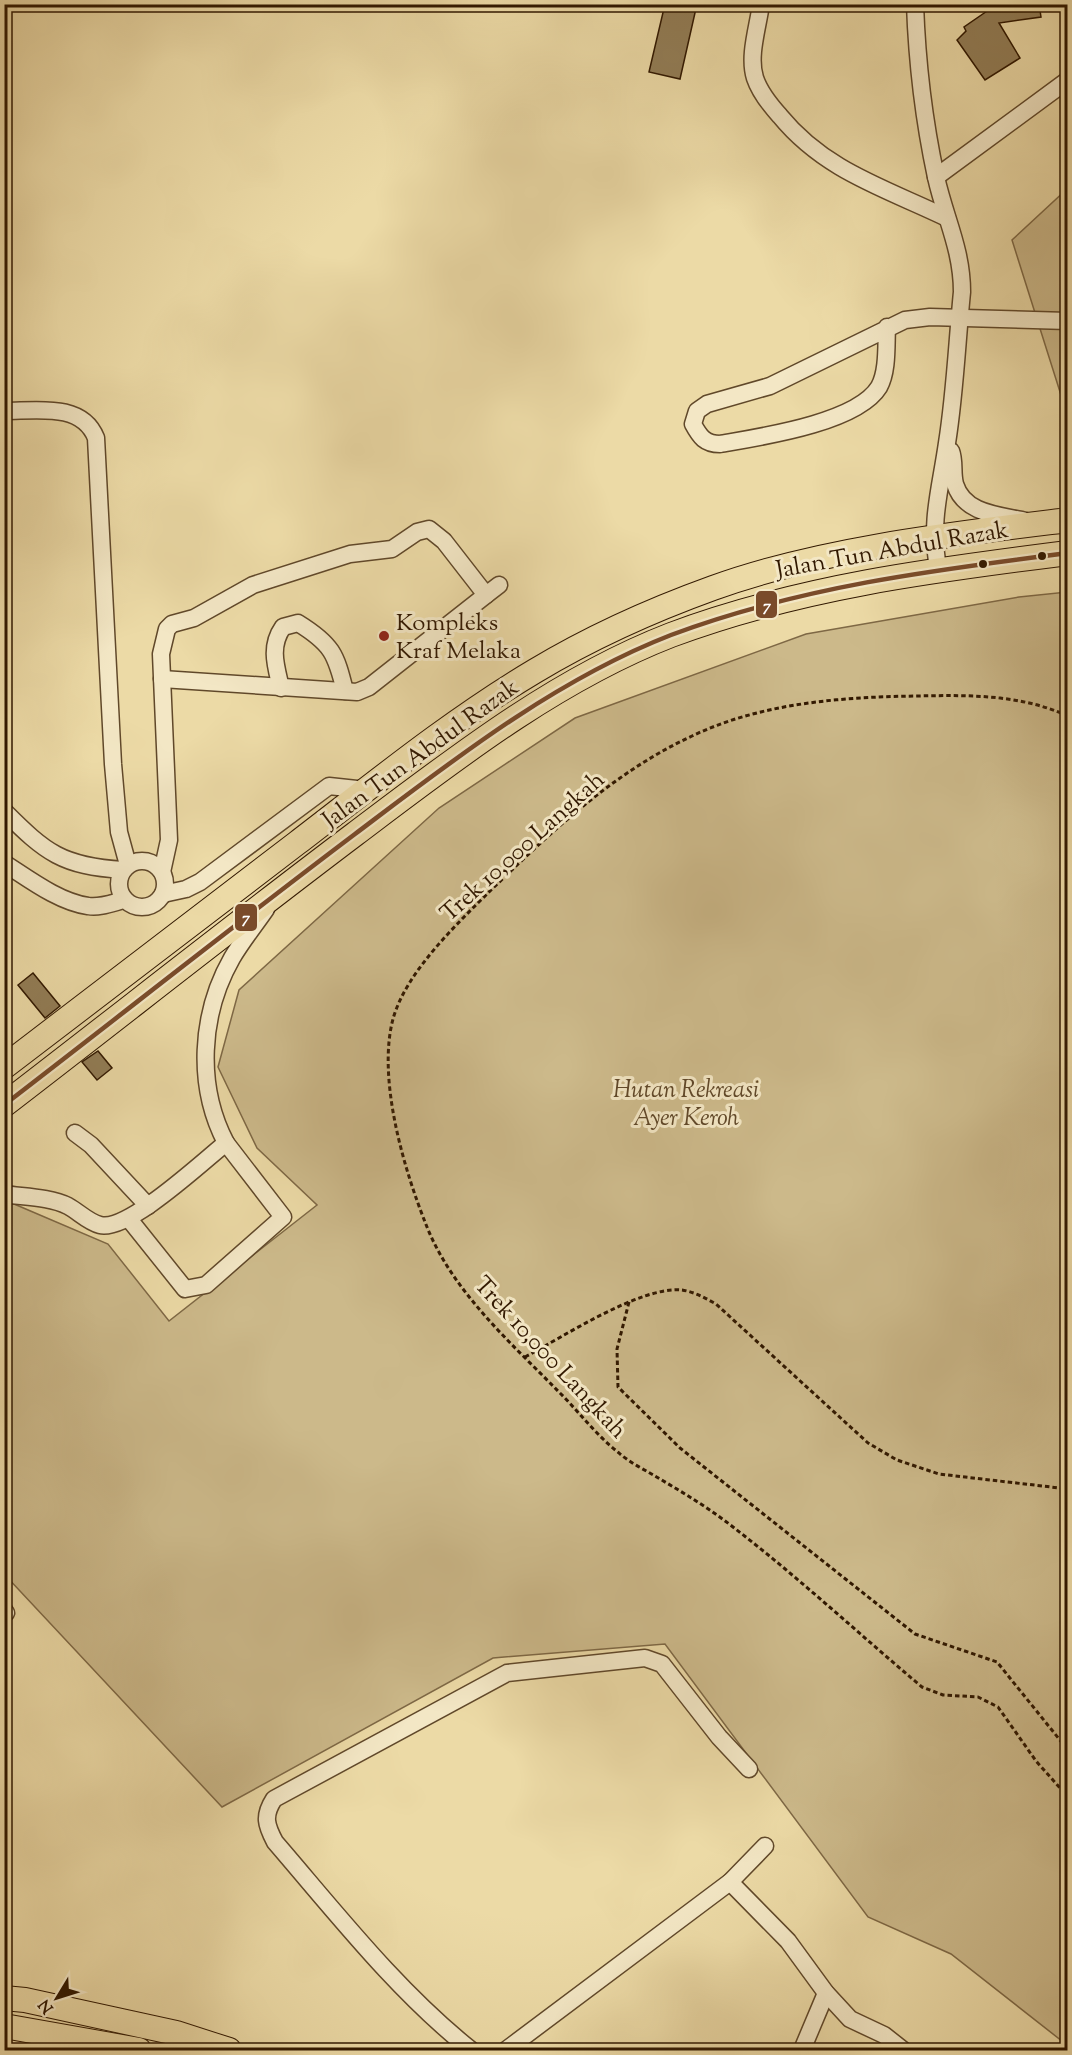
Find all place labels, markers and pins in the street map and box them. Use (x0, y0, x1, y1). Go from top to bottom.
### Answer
unlabelled marker (1036, 550, 1048, 562)
unlabelled marker (977, 558, 989, 570)
place label: Kompleks Kraf Melaka (396, 607, 521, 669)
marker: Kompleks Kraf Melaka (377, 629, 391, 643)

